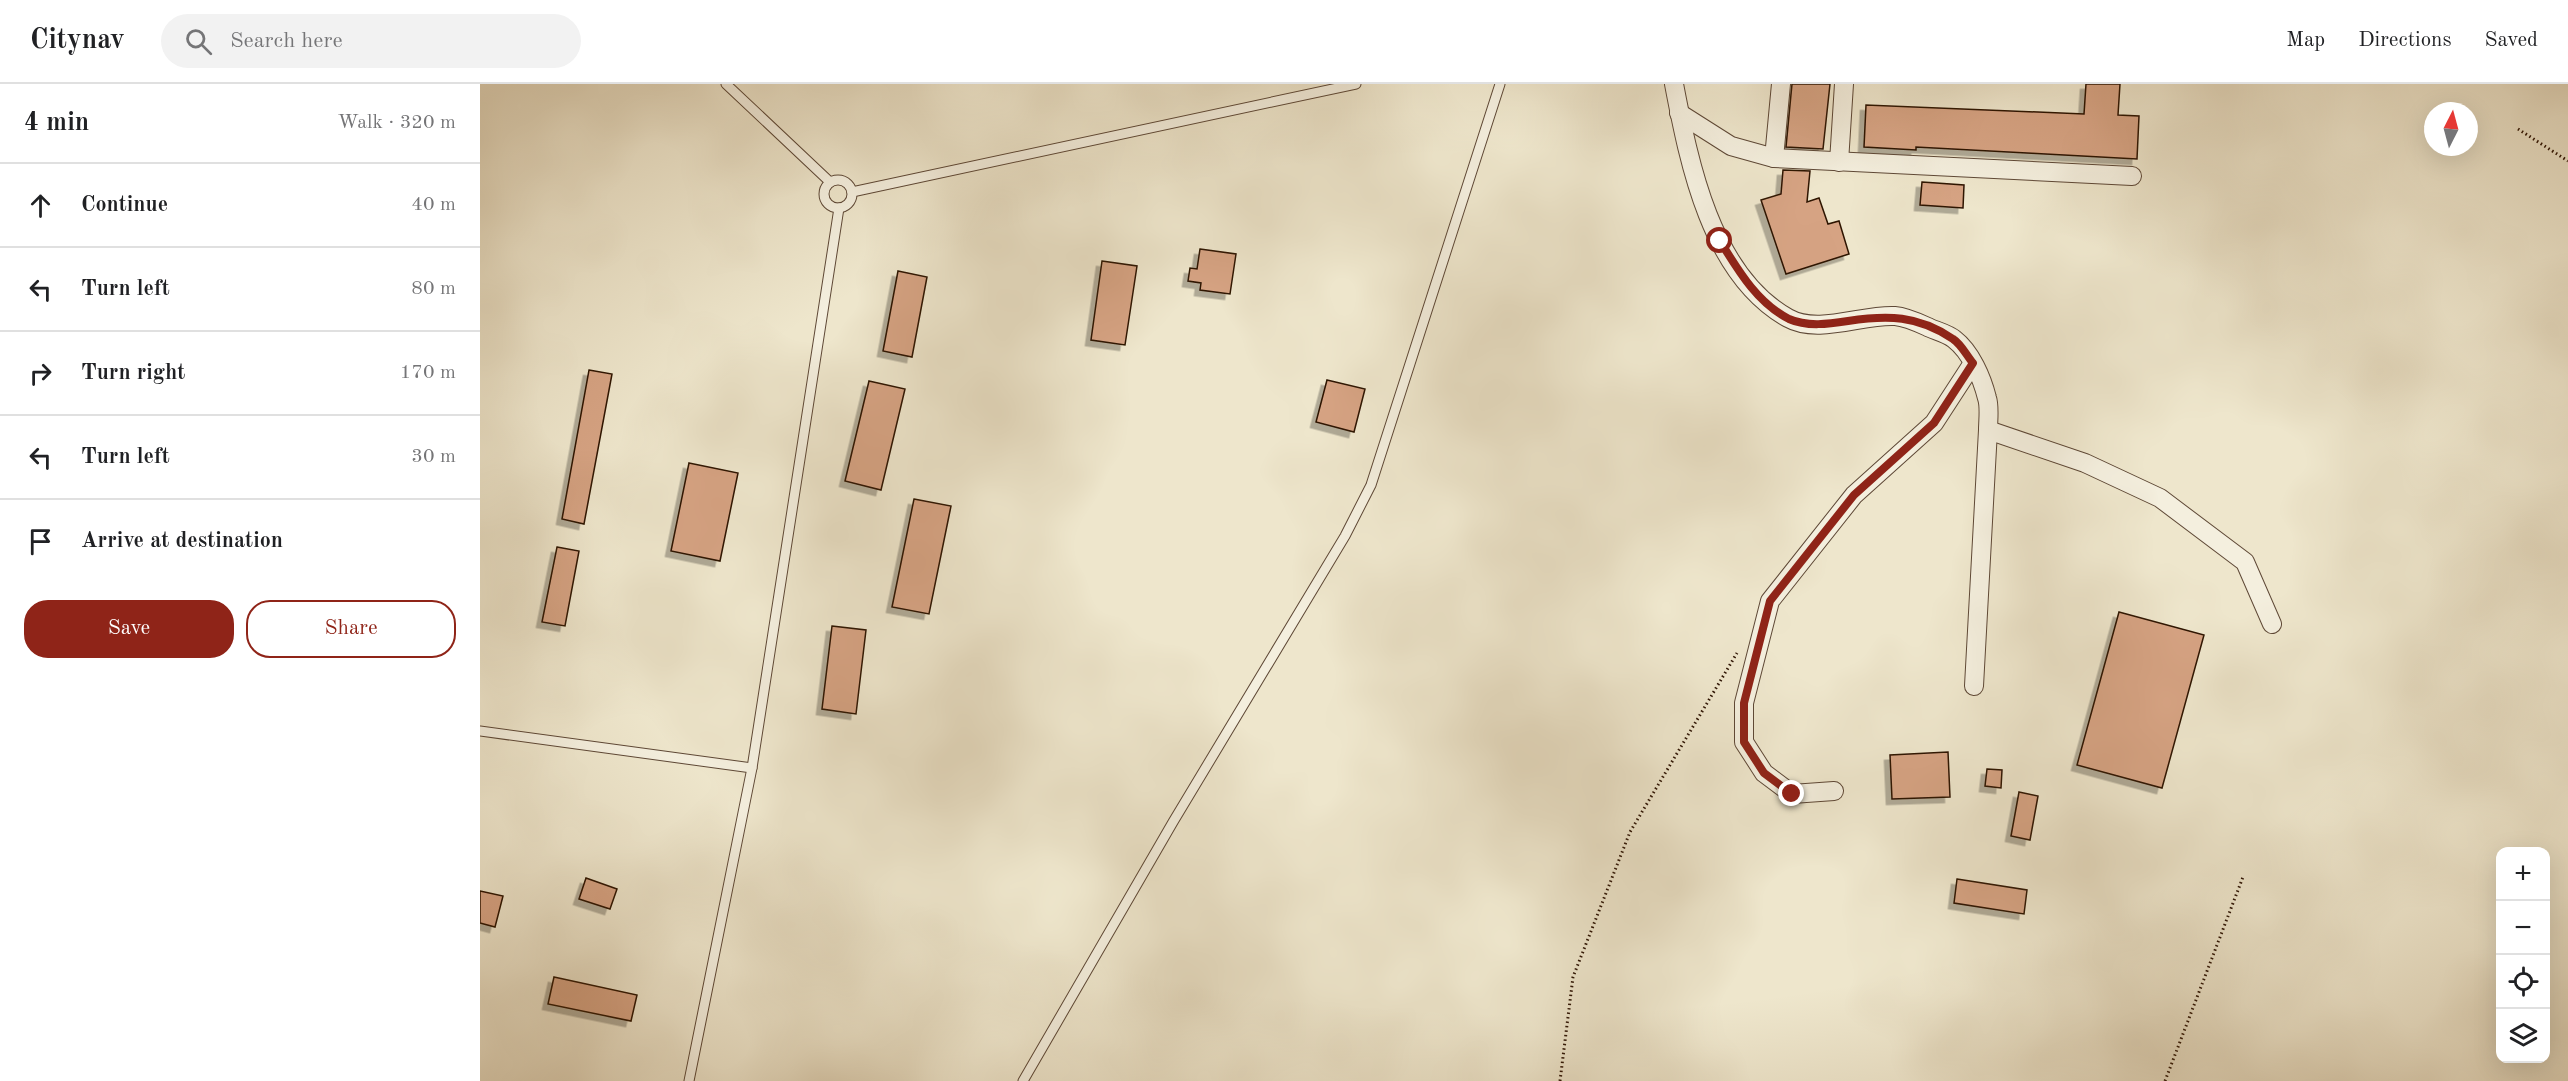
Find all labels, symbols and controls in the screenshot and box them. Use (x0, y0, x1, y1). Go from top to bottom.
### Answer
search box (161, 14, 581, 68)
icon: search (182, 25, 215, 58)
text: Citynav (30, 27, 125, 55)
text: Search here (230, 30, 343, 52)
text: Map (2286, 30, 2325, 51)
text: Directions (2358, 30, 2452, 51)
text: Saved (2485, 30, 2538, 51)
north arrow (2424, 102, 2478, 156)
text: 4 min (24, 110, 89, 136)
text: Walk · 320 m (337, 113, 456, 133)
icon: ahead (24, 189, 57, 222)
text: Continue (81, 194, 168, 216)
text: 40 m (411, 195, 456, 215)
route start (1706, 227, 1732, 253)
icon: left (24, 273, 57, 306)
text: Turn left (81, 278, 170, 300)
text: 80 m (411, 279, 456, 299)
icon: right (24, 357, 57, 390)
text: Turn right (81, 362, 185, 384)
text: 170 m (400, 363, 456, 383)
icon: left (24, 441, 57, 474)
text: Turn left (81, 446, 170, 468)
text: 30 m (411, 447, 456, 467)
icon: arrive (24, 525, 57, 558)
text: Arrive at destination (81, 530, 283, 552)
button: Save (24, 600, 234, 658)
button: Share (246, 600, 456, 658)
route end (1778, 780, 1804, 806)
map controls (2496, 847, 2550, 1063)
button: + (2496, 847, 2550, 901)
button: − (2496, 901, 2550, 955)
button: locate (2496, 955, 2550, 1009)
button: layers (2496, 1009, 2550, 1063)

